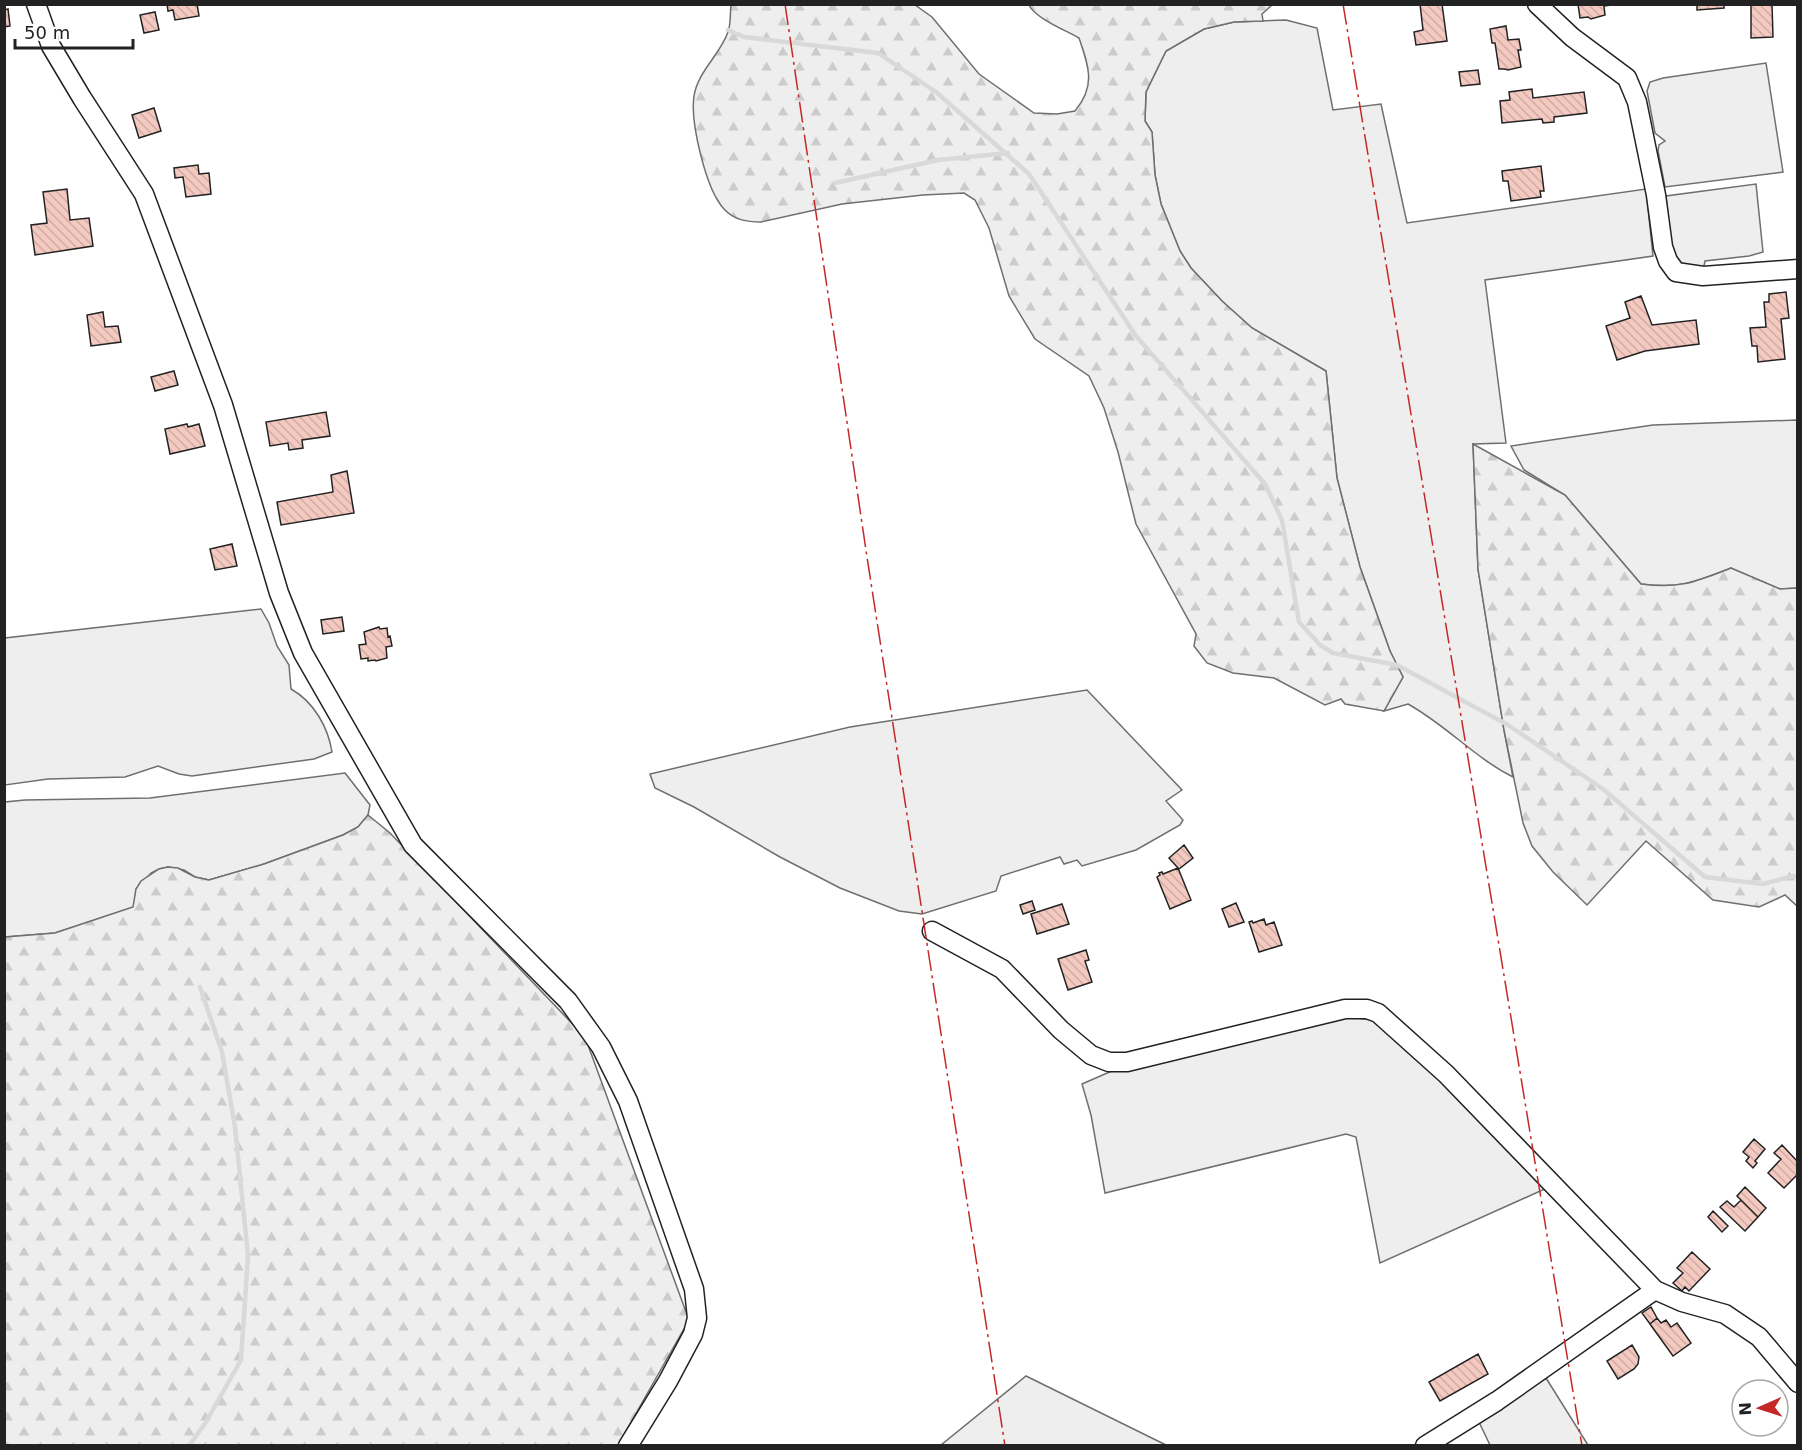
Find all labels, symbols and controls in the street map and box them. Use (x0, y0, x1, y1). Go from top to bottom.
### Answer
scale bar (15, 12, 134, 50)
text: 50 m (24, 22, 70, 43)
north arrow (1730, 1378, 1790, 1438)
text: N (1736, 1402, 1755, 1416)

